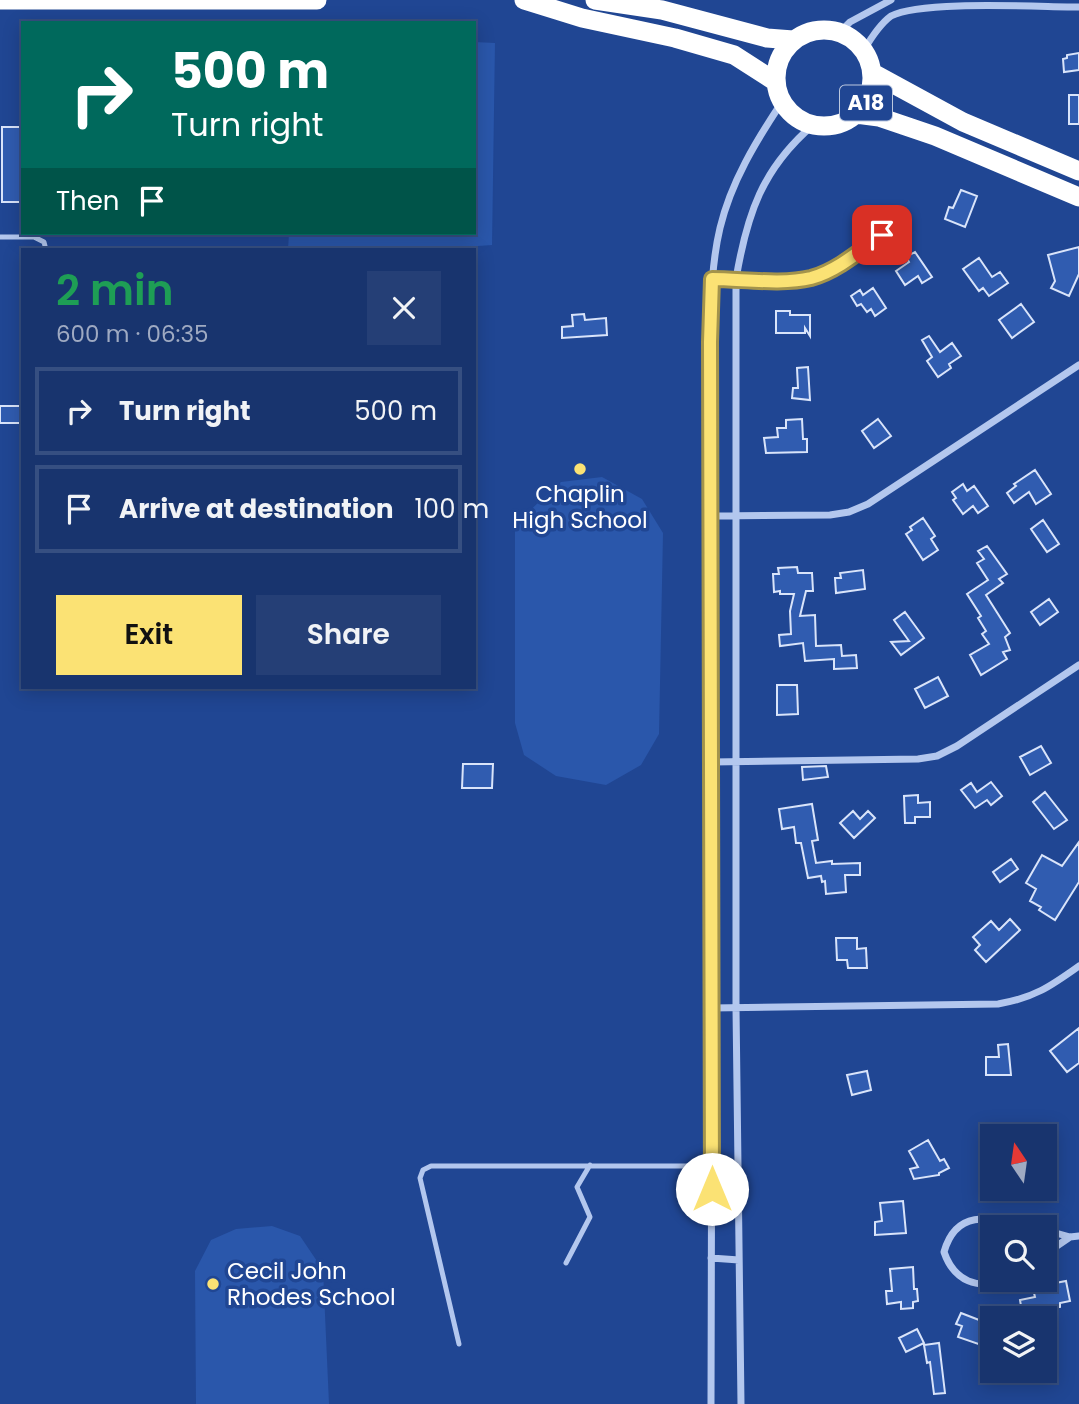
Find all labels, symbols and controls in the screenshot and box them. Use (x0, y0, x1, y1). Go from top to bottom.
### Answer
text: 500 m (171, 37, 329, 105)
icon: right (56, 49, 147, 140)
road number: A18 (840, 86, 892, 120)
text: Turn right (171, 102, 323, 147)
icon: arrive (133, 182, 171, 220)
text: Then (56, 183, 119, 219)
pin (852, 205, 912, 265)
icon: arrive (863, 216, 901, 254)
text: 2 min (56, 261, 174, 320)
button: close (367, 271, 441, 345)
text: 600 m · 06:35 (56, 318, 208, 350)
icon: right (60, 392, 98, 430)
text: Turn right (119, 393, 251, 429)
text: 500 m (354, 393, 437, 429)
marker: Chaplin High School (572, 461, 588, 477)
place label: Chaplin High School (512, 478, 648, 536)
icon: arrive (60, 490, 98, 528)
text: Arrive at destination (119, 491, 394, 527)
text: 100 m (415, 491, 489, 527)
button: Exit (56, 595, 242, 675)
button: Share (256, 595, 441, 675)
north arrow (980, 1124, 1057, 1200)
map controls (980, 1124, 1057, 1383)
position arrow (675, 1152, 749, 1226)
button: search (980, 1215, 1057, 1292)
place label: Cecil John Rhodes School (227, 1255, 396, 1313)
marker: Cecil John Rhodes School (205, 1276, 221, 1292)
button: layers (980, 1306, 1057, 1383)

